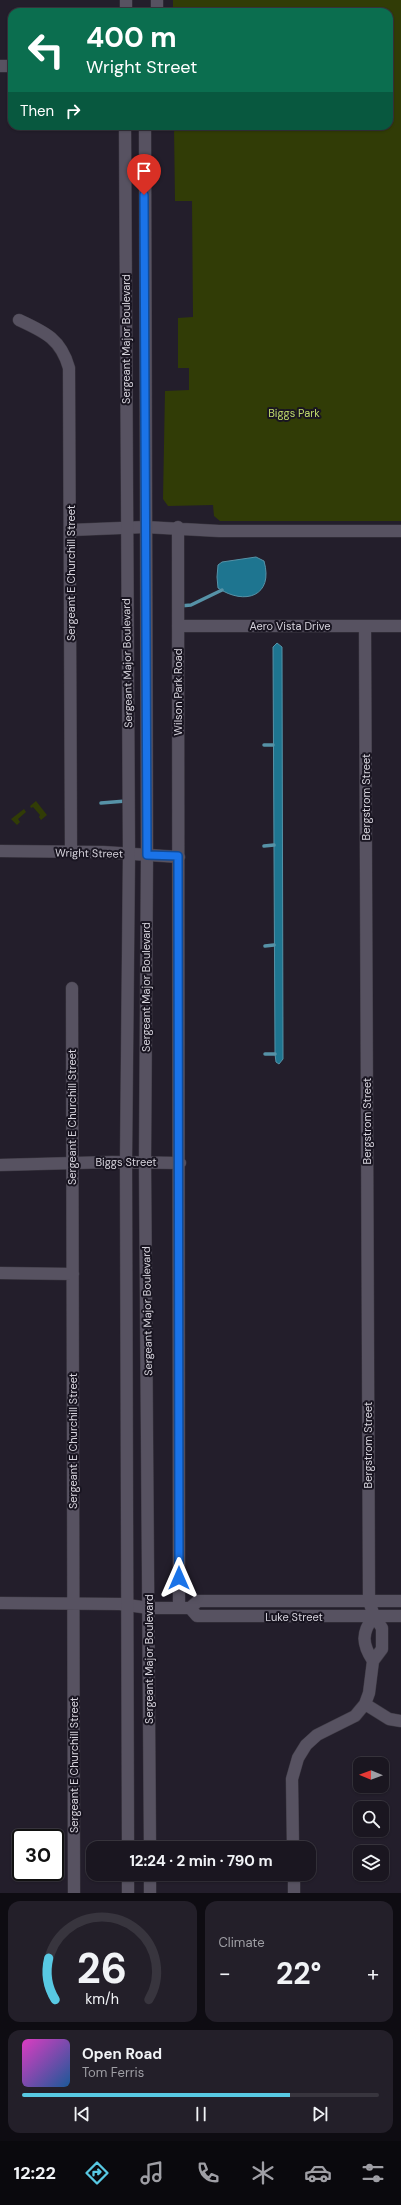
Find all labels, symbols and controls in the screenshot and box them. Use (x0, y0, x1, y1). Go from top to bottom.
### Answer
text: 400 m (86, 19, 177, 56)
icon: left (20, 24, 72, 76)
text: Wright Street (86, 55, 197, 79)
icon: right (62, 100, 84, 122)
text: Then (20, 101, 54, 121)
pin (127, 154, 161, 195)
icon: arrive (133, 160, 155, 182)
street label: Sergeant Major Boulevard (119, 274, 133, 404)
park label: Biggs Park (268, 406, 320, 420)
street label: Sergeant E Churchill Street (64, 505, 78, 641)
street label: Sergeant Major Boulevard (119, 598, 135, 728)
street label: Aero Vista Drive (249, 619, 331, 633)
street label: Wilson Park Road (171, 648, 185, 736)
street label: Bergstrom Street (359, 754, 373, 840)
street label: Wright Street (55, 845, 123, 861)
street label: Sergeant Major Boulevard (139, 922, 153, 1052)
street label: Sergeant E Churchill Street (65, 1049, 79, 1185)
street label: Bergstrom Street (360, 1078, 374, 1164)
street label: Biggs Street (95, 1155, 157, 1169)
street label: Sergeant Major Boulevard (139, 1246, 155, 1376)
street label: Sergeant E Churchill Street (66, 1373, 80, 1509)
street label: Bergstrom Street (361, 1402, 375, 1488)
position arrow (158, 1557, 200, 1599)
street label: Sergeant Major Boulevard (142, 1594, 156, 1724)
street label: Luke Street (265, 1610, 323, 1624)
street label: Sergeant E Churchill Street (67, 1697, 81, 1833)
north arrow (353, 1757, 389, 1793)
map controls (353, 1757, 389, 1881)
button: search (353, 1801, 389, 1837)
speed limit sign: 30 (12, 1829, 64, 1881)
button: layers (353, 1845, 389, 1881)
text: 12:24 · 2 min · 790 m (129, 1851, 273, 1871)
text: Climate (219, 1934, 265, 1951)
text: 26 (77, 1941, 127, 1995)
text: 22° (276, 1954, 322, 1993)
text: − (219, 1959, 231, 1988)
text: + (367, 1959, 379, 1988)
text: km/h (85, 1989, 119, 2007)
text: Open Road (82, 2044, 162, 2064)
text: Tom Ferris (82, 2064, 144, 2081)
icon: previous (71, 2103, 93, 2125)
icon: pause (190, 2103, 212, 2125)
icon: next (309, 2103, 331, 2125)
icon: directions (83, 2159, 111, 2187)
icon: music (138, 2159, 166, 2187)
icon: phone (194, 2159, 222, 2187)
icon: climate (249, 2159, 277, 2187)
icon: car (304, 2159, 332, 2187)
icon: filters (359, 2159, 387, 2187)
text: 12:22 (14, 2161, 56, 2185)

